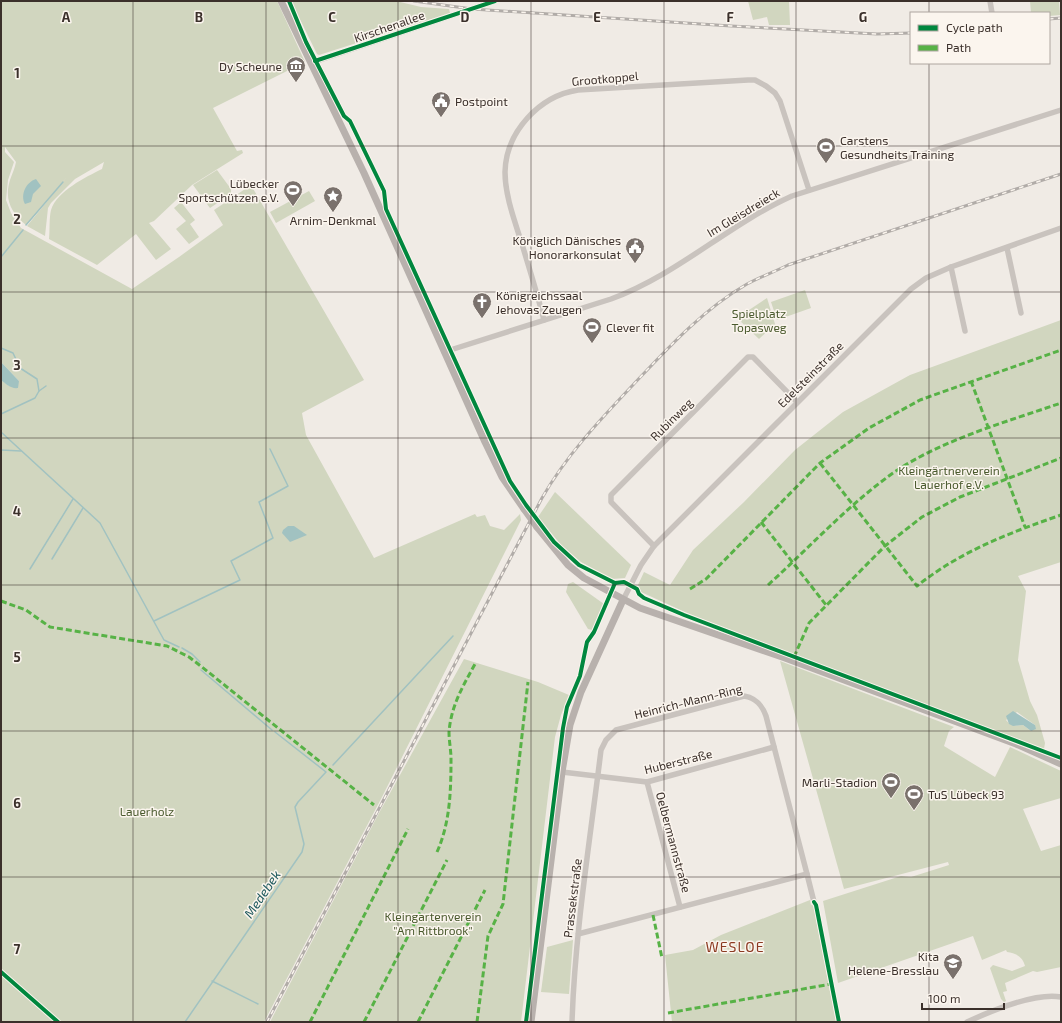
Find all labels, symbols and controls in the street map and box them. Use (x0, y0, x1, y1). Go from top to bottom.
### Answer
street label: Kirschenallee (352, 7, 426, 45)
text: A (62, 9, 71, 25)
text: B (195, 9, 203, 25)
text: C (328, 9, 336, 25)
text: D (461, 9, 470, 25)
text: E (593, 9, 601, 25)
text: F (726, 9, 734, 25)
text: G (859, 9, 867, 25)
legend (910, 12, 1050, 64)
text: Cycle path (946, 20, 1003, 34)
text: Path (946, 40, 971, 54)
museum icon: Dy Scheune (285, 55, 307, 83)
place label: Dy Scheune (219, 59, 282, 73)
text: 1 (14, 65, 20, 81)
street label: Grootkoppel (571, 68, 639, 88)
public building icon: Postpoint (430, 90, 452, 118)
place label: Postpoint (455, 94, 508, 108)
place label: Carstens Gesundheits Training (840, 133, 954, 161)
sports icon: Carstens Gesundheits Training (815, 136, 837, 164)
place label: Lübecker Sportschützen e.V. (178, 176, 279, 204)
sports icon: Lübecker Sportschützen e.V. (282, 179, 304, 207)
place icon: Arnim-Denkmal (322, 185, 344, 213)
street label: Im Gleisdreieck (704, 185, 782, 239)
text: 2 (13, 211, 21, 227)
place label: Arnim-Denkmal (290, 213, 377, 227)
place label: Königlich Dänisches Honorarkonsulat (513, 233, 621, 261)
public building icon: Königlich Dänisches Honorarkonsulat (624, 236, 646, 264)
place label: Königreichssaal Jehovas Zeugen (496, 288, 583, 316)
church icon: Königreichssaal Jehovas Zeugen (471, 291, 493, 319)
park label: Spielplatz Topasweg (731, 306, 787, 334)
sports icon: Clever fit (581, 316, 603, 344)
place label: Clever fit (606, 320, 655, 334)
street label: Edelsteinstraße (774, 338, 846, 410)
text: 3 (13, 357, 21, 373)
street label: Rubinweg (647, 395, 695, 443)
park label: Kleingärtnerverein Lauerhof e.V. (898, 463, 1000, 491)
text: 4 (13, 503, 21, 519)
text: 5 (13, 649, 21, 665)
street label: Heinrich-Mann-Ring (632, 681, 744, 721)
street label: Huberstraße (643, 746, 713, 776)
sports icon: Marli-Stadion (880, 771, 902, 799)
place label: Marli-Stadion (802, 775, 877, 789)
sports icon: TuS Lübeck 93 (903, 783, 925, 811)
place label: TuS Lübeck 93 (928, 787, 1005, 801)
street label: Oelbermannstraße (654, 790, 694, 894)
text: 6 (13, 795, 21, 811)
park label: Lauerholz (120, 804, 174, 818)
street label: Prassekstraße (560, 858, 584, 938)
water label: Medebek (240, 867, 284, 921)
park label: Kleingartenverein "Am Rittbrook" (385, 909, 481, 937)
district label: WESLOE (705, 938, 765, 955)
text: 7 (14, 941, 21, 957)
place label: Kita Helene-Bresslau (848, 949, 939, 977)
school or university icon: Kita Helene-Bresslau (942, 952, 964, 980)
scale bar (922, 985, 1004, 1011)
text: 100 m (928, 991, 960, 1005)

